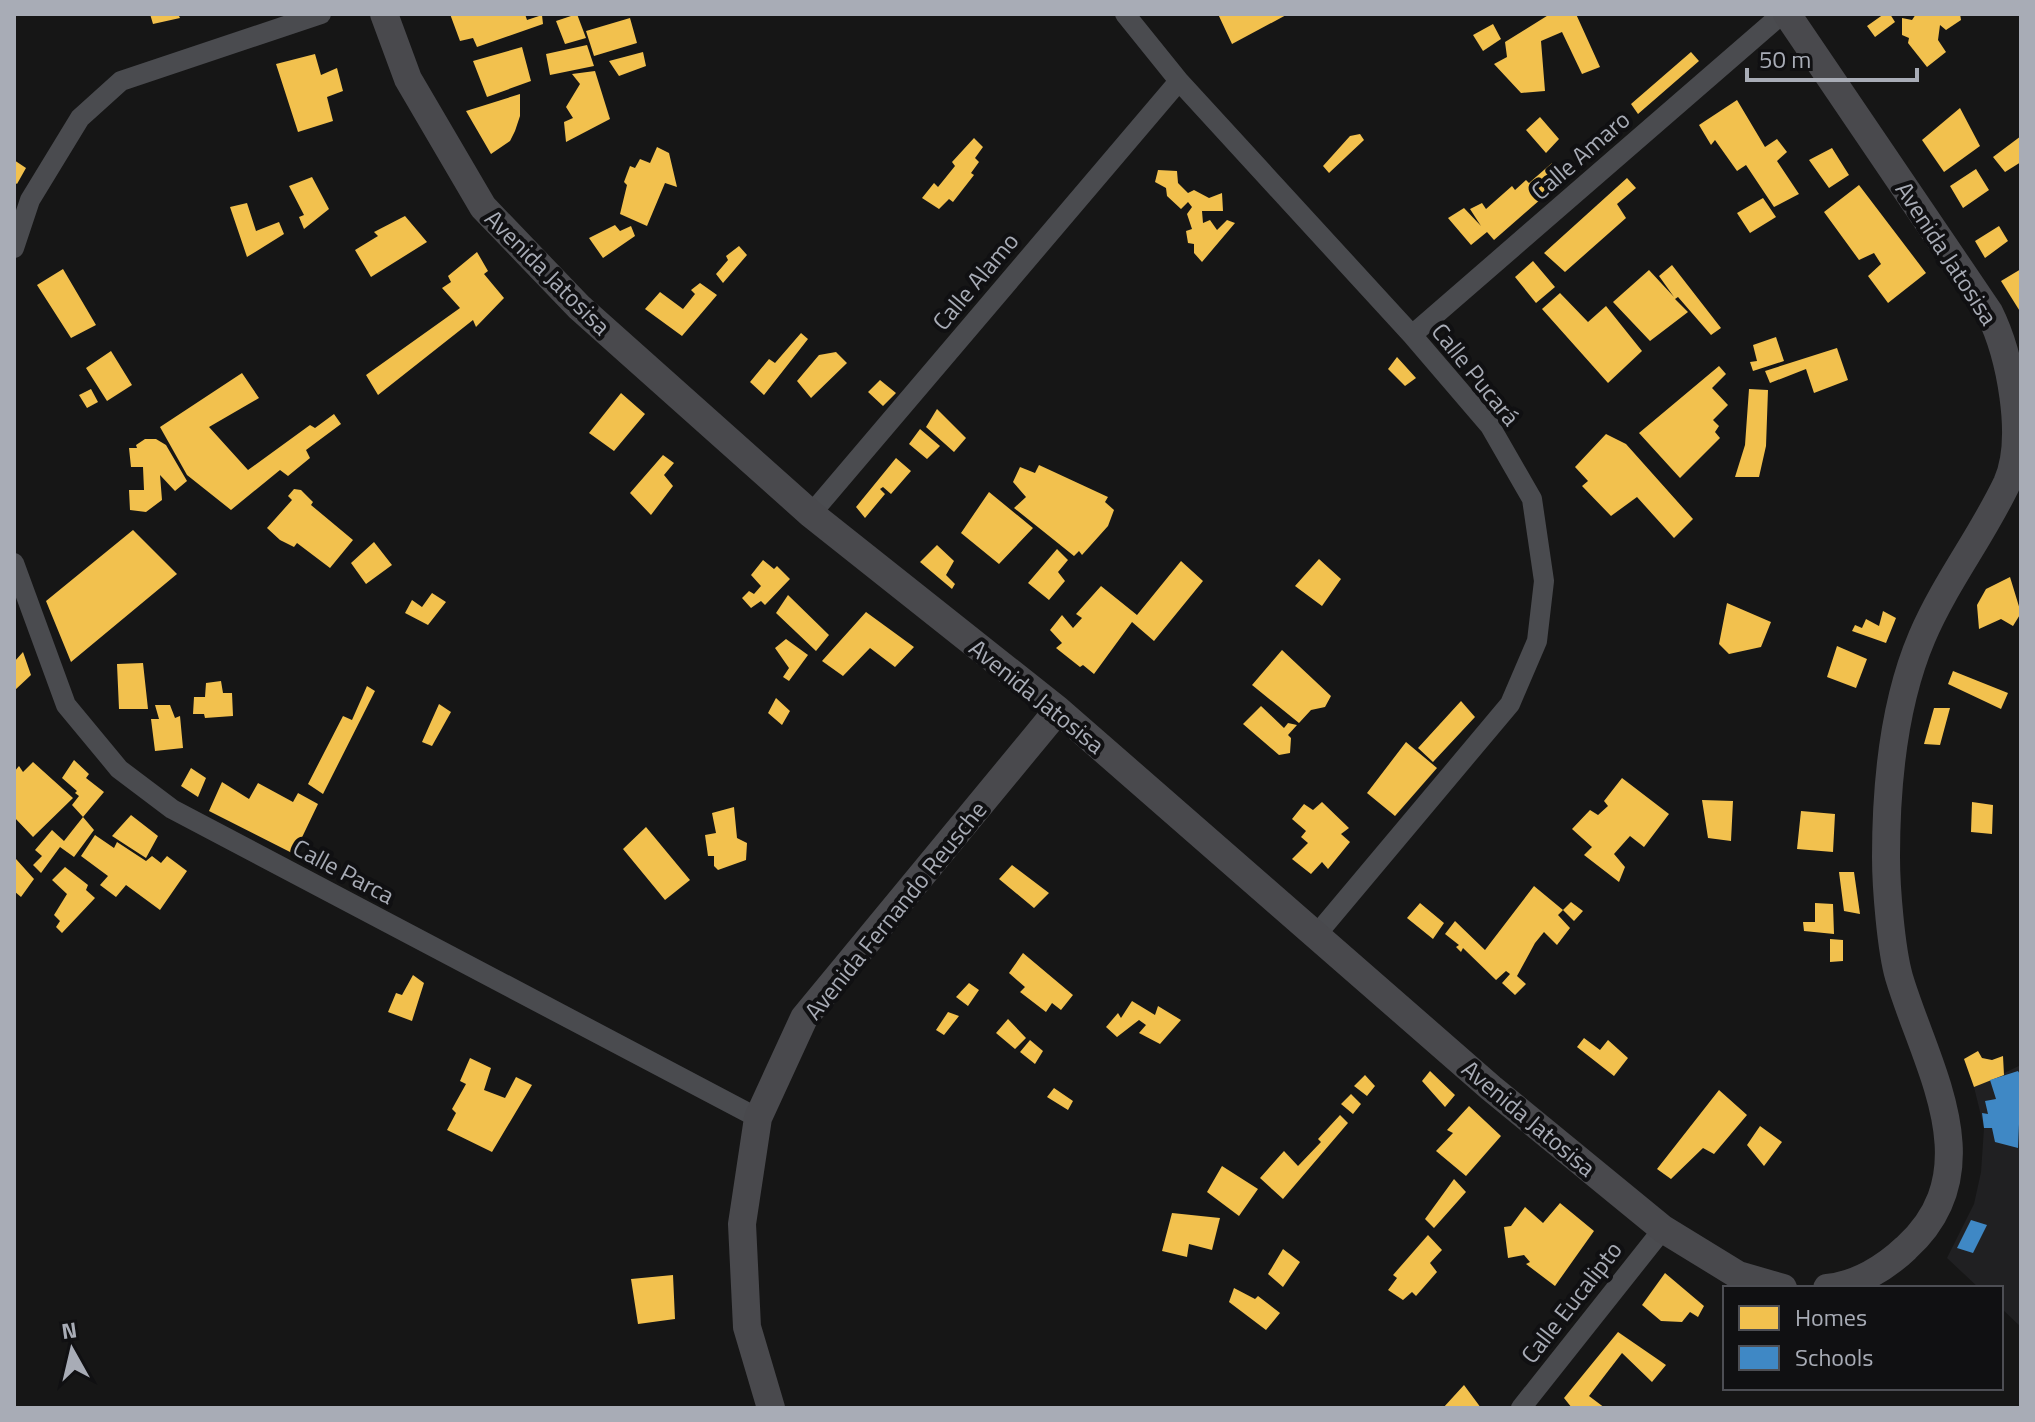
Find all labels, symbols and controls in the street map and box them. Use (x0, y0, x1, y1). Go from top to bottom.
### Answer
scale bar (1747, 32, 1917, 82)
text: 50 m (1759, 41, 1811, 77)
street label: Calle Amaro (1523, 102, 1637, 208)
street label: Avenida Jatosisa (1887, 174, 2007, 332)
street label: Avenida Jatosisa (477, 201, 619, 343)
street label: Calle Alamo (923, 224, 1027, 338)
street label: Calle Pucará (1423, 315, 1529, 433)
street label: Avenida Jatosisa (962, 630, 1112, 762)
street label: Avenida Fernando Reusche (795, 793, 995, 1027)
street label: Calle Parca (287, 829, 401, 913)
street label: Avenida Jatosisa (1454, 1051, 1604, 1185)
street label: Calle Eucalipto (1512, 1233, 1630, 1371)
legend (1723, 1286, 2003, 1390)
text: Homes (1795, 1299, 1867, 1335)
north arrow (32, 1310, 112, 1390)
text: N (59, 1312, 79, 1348)
text: Schools (1795, 1339, 1873, 1375)

